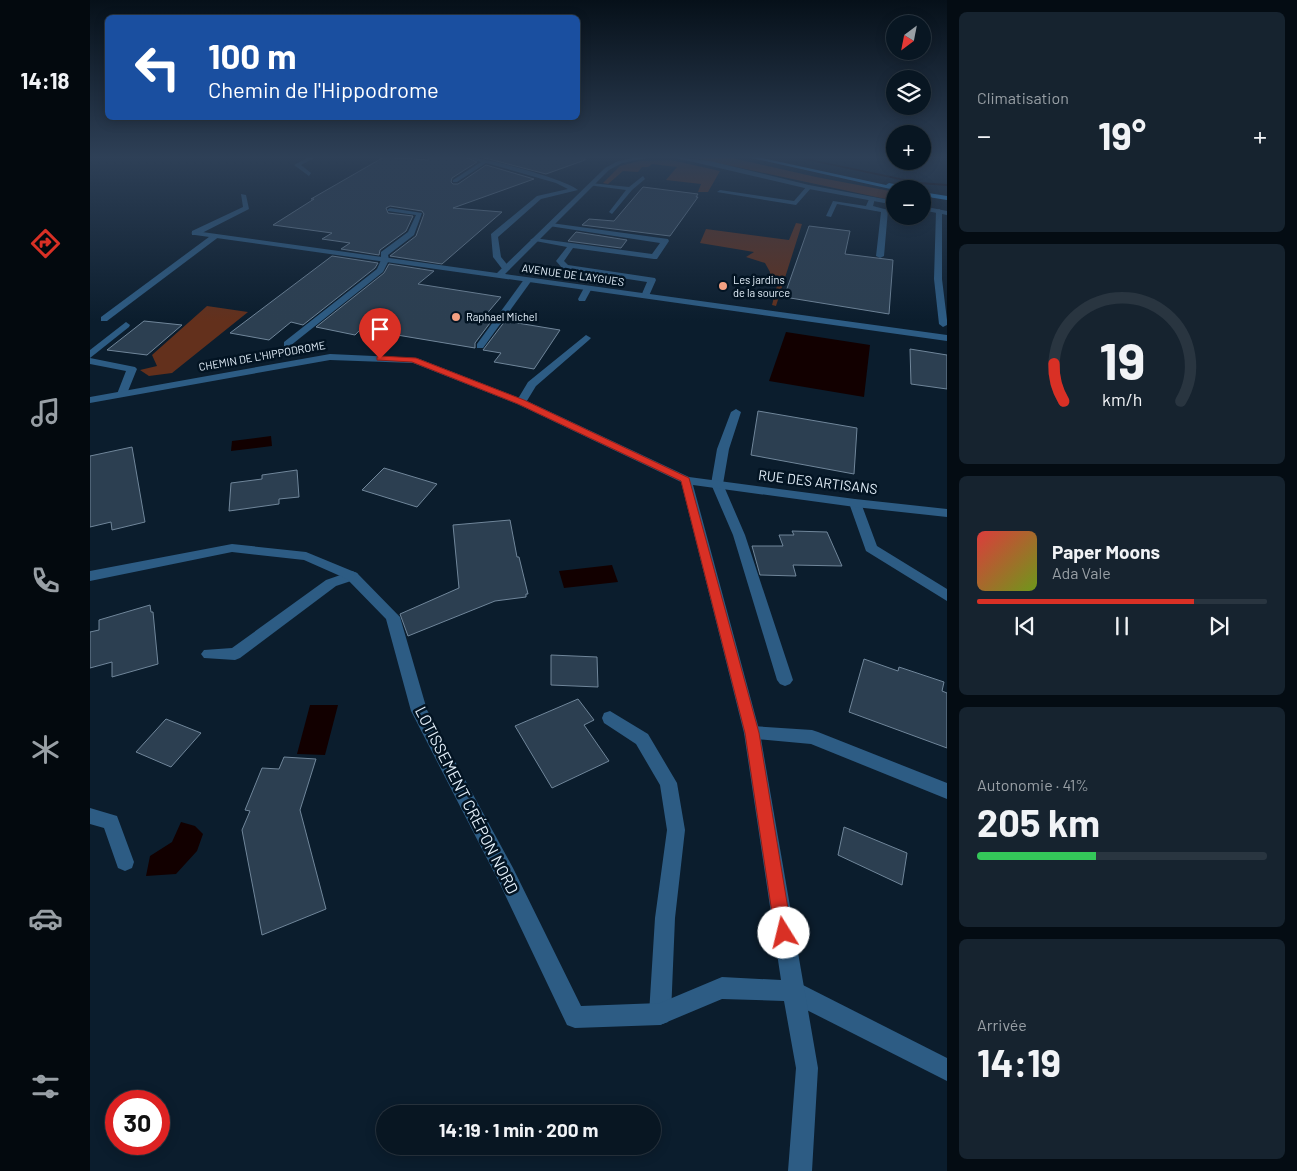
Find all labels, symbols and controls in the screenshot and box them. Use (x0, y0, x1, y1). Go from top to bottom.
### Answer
north arrow (886, 15, 931, 60)
map controls (886, 15, 931, 225)
text: 100 m (208, 34, 297, 76)
icon: left (125, 35, 190, 100)
text: 14:18 (21, 67, 69, 93)
button: layers (886, 70, 931, 115)
text: Chemin de l'Hippodrome (208, 76, 439, 102)
text: Climatisation (977, 88, 1069, 107)
text: 19° (1098, 112, 1146, 158)
text: − (977, 118, 991, 152)
text: + (1253, 118, 1267, 152)
button: + (886, 125, 931, 170)
button: − (886, 180, 931, 225)
icon: directions (28, 226, 63, 261)
street label: AVENUE DE L'AYGUES (521, 261, 625, 288)
place label: Les jardins de la source (733, 273, 790, 299)
marker: Les jardins de la source (717, 280, 729, 292)
pin (359, 308, 401, 359)
place label: Raphael Michel (466, 310, 537, 323)
marker: Raphael Michel (450, 311, 462, 323)
icon: arrive (366, 315, 394, 343)
text: 19 (1099, 328, 1145, 390)
street label: CHEMIN DE L'HIPPODROME (197, 338, 327, 373)
text: km/h (1102, 388, 1142, 410)
icon: music (28, 395, 63, 430)
street label: RUE DES ARTISANS (757, 466, 879, 497)
text: Paper Moons (1052, 540, 1160, 563)
icon: phone (28, 563, 63, 598)
text: Ada Vale (1052, 563, 1111, 582)
icon: previous (1011, 612, 1039, 640)
icon: pause (1108, 612, 1136, 640)
icon: next (1205, 612, 1233, 640)
street label: LOTISSEMENT CRÉPON NORD (412, 703, 523, 897)
icon: climate (28, 732, 63, 767)
text: Autonomie · 41% (977, 775, 1089, 794)
text: 205 km (977, 799, 1100, 845)
icon: car (28, 901, 63, 936)
position arrow (757, 906, 809, 958)
text: Arrivée (977, 1015, 1027, 1034)
text: 14:19 (977, 1039, 1061, 1085)
icon: filters (28, 1069, 63, 1104)
speed limit sign: 30 (105, 1090, 170, 1155)
text: 14:19 · 1 min · 200 m (439, 1118, 598, 1141)

